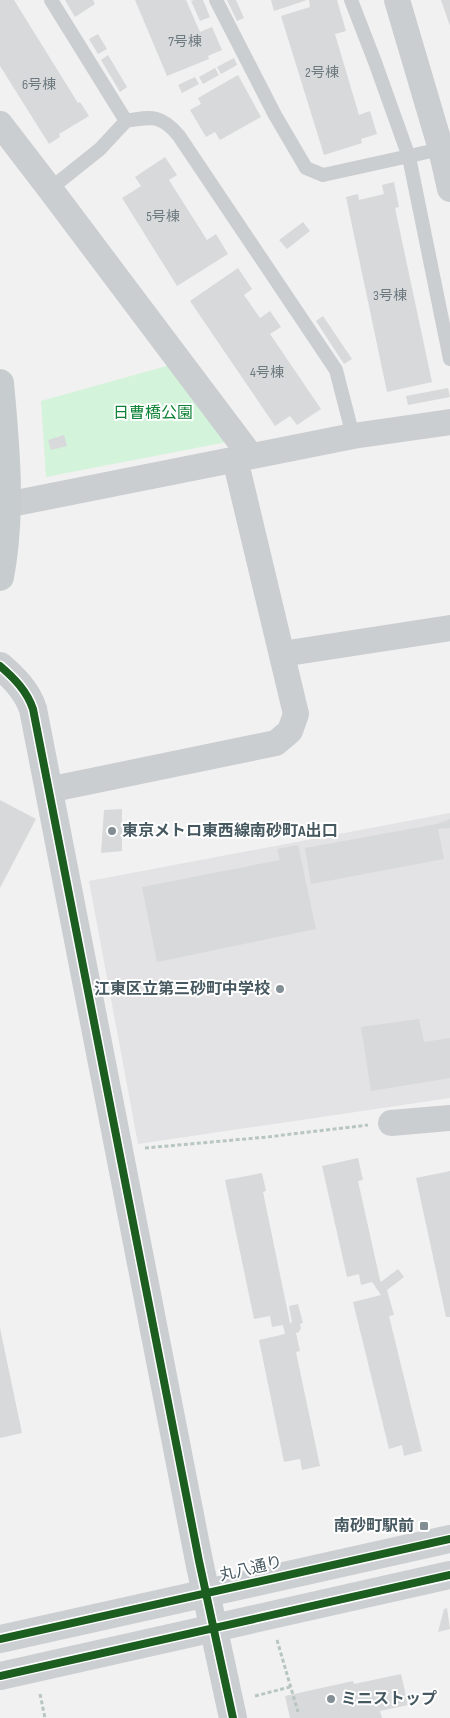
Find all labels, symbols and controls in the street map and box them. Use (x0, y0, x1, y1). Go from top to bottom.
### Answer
house number: 7号棟 (168, 33, 202, 50)
house number: 2号棟 (305, 64, 339, 81)
house number: 6号棟 (22, 76, 56, 93)
house number: 5号棟 (146, 208, 180, 225)
house number: 3号棟 (373, 287, 407, 304)
house number: 4号棟 (250, 364, 284, 381)
park label: 日曹橋公園 (113, 404, 193, 423)
place label: 東京メトロ東西線南砂町A出口 (122, 822, 338, 841)
marker: 東京メトロ東西線南砂町A出口 (106, 825, 118, 837)
place label: 江東区立第三砂町中学校 (94, 980, 270, 999)
marker: 江東区立第三砂町中学校 (274, 983, 286, 995)
place label: 南砂町駅前 (334, 1517, 414, 1536)
marker: 南砂町駅前 (418, 1520, 430, 1532)
street label: 丸八通り (218, 1553, 284, 1585)
place label: ミニストップ (341, 1690, 437, 1709)
marker: ミニストップ (325, 1693, 337, 1705)

